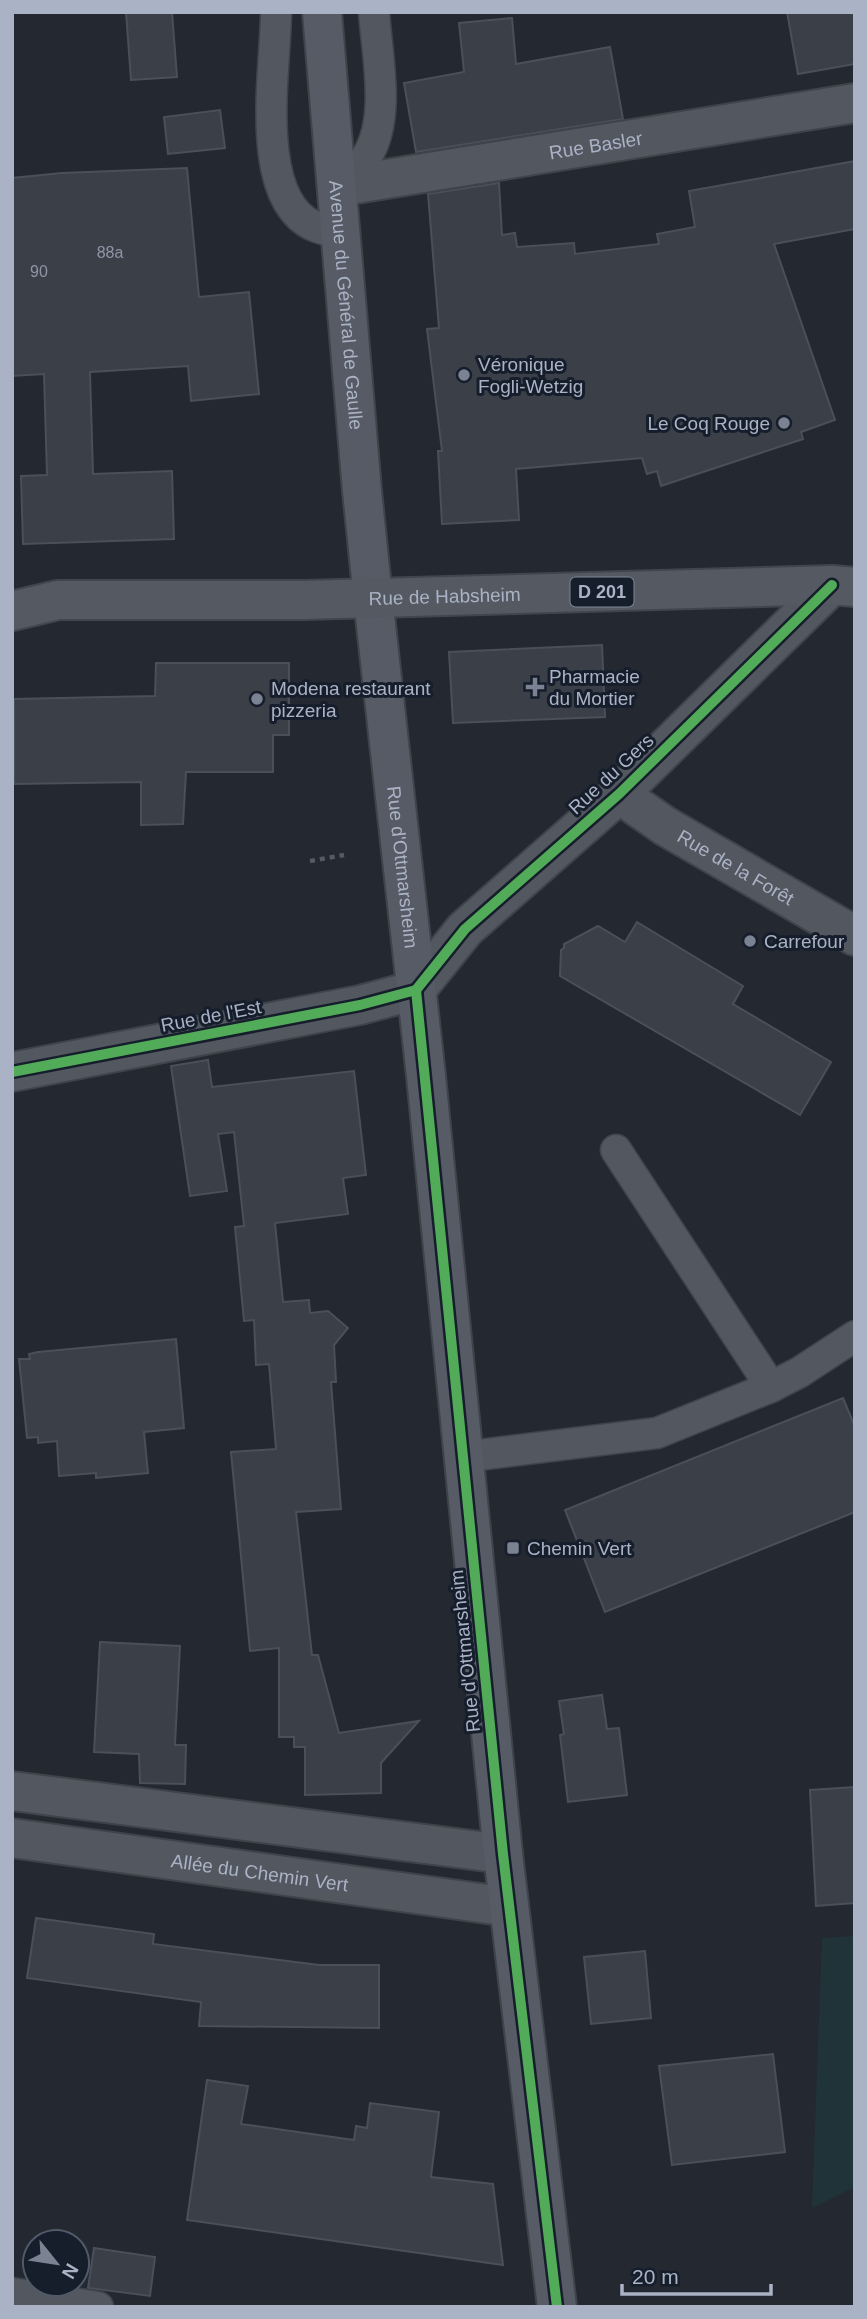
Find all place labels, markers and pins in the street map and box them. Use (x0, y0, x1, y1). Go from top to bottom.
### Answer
place label: Véronique Fogli-Wetzig (478, 354, 583, 397)
marker: Véronique Fogli-Wetzig (456, 367, 472, 383)
place label: Le Coq Rouge (647, 413, 770, 434)
marker: Le Coq Rouge (776, 415, 792, 431)
place label: Pharmacie du Mortier (549, 666, 640, 709)
place label: Modena restaurant pizzeria (271, 678, 431, 721)
marker: Pharmacie du Mortier (527, 679, 543, 695)
marker: Modena restaurant pizzeria (249, 691, 265, 707)
place label: Carrefour (764, 931, 845, 952)
marker: Carrefour (742, 933, 758, 949)
place label: Chemin Vert (527, 1538, 632, 1559)
marker: Chemin Vert (505, 1540, 521, 1556)

